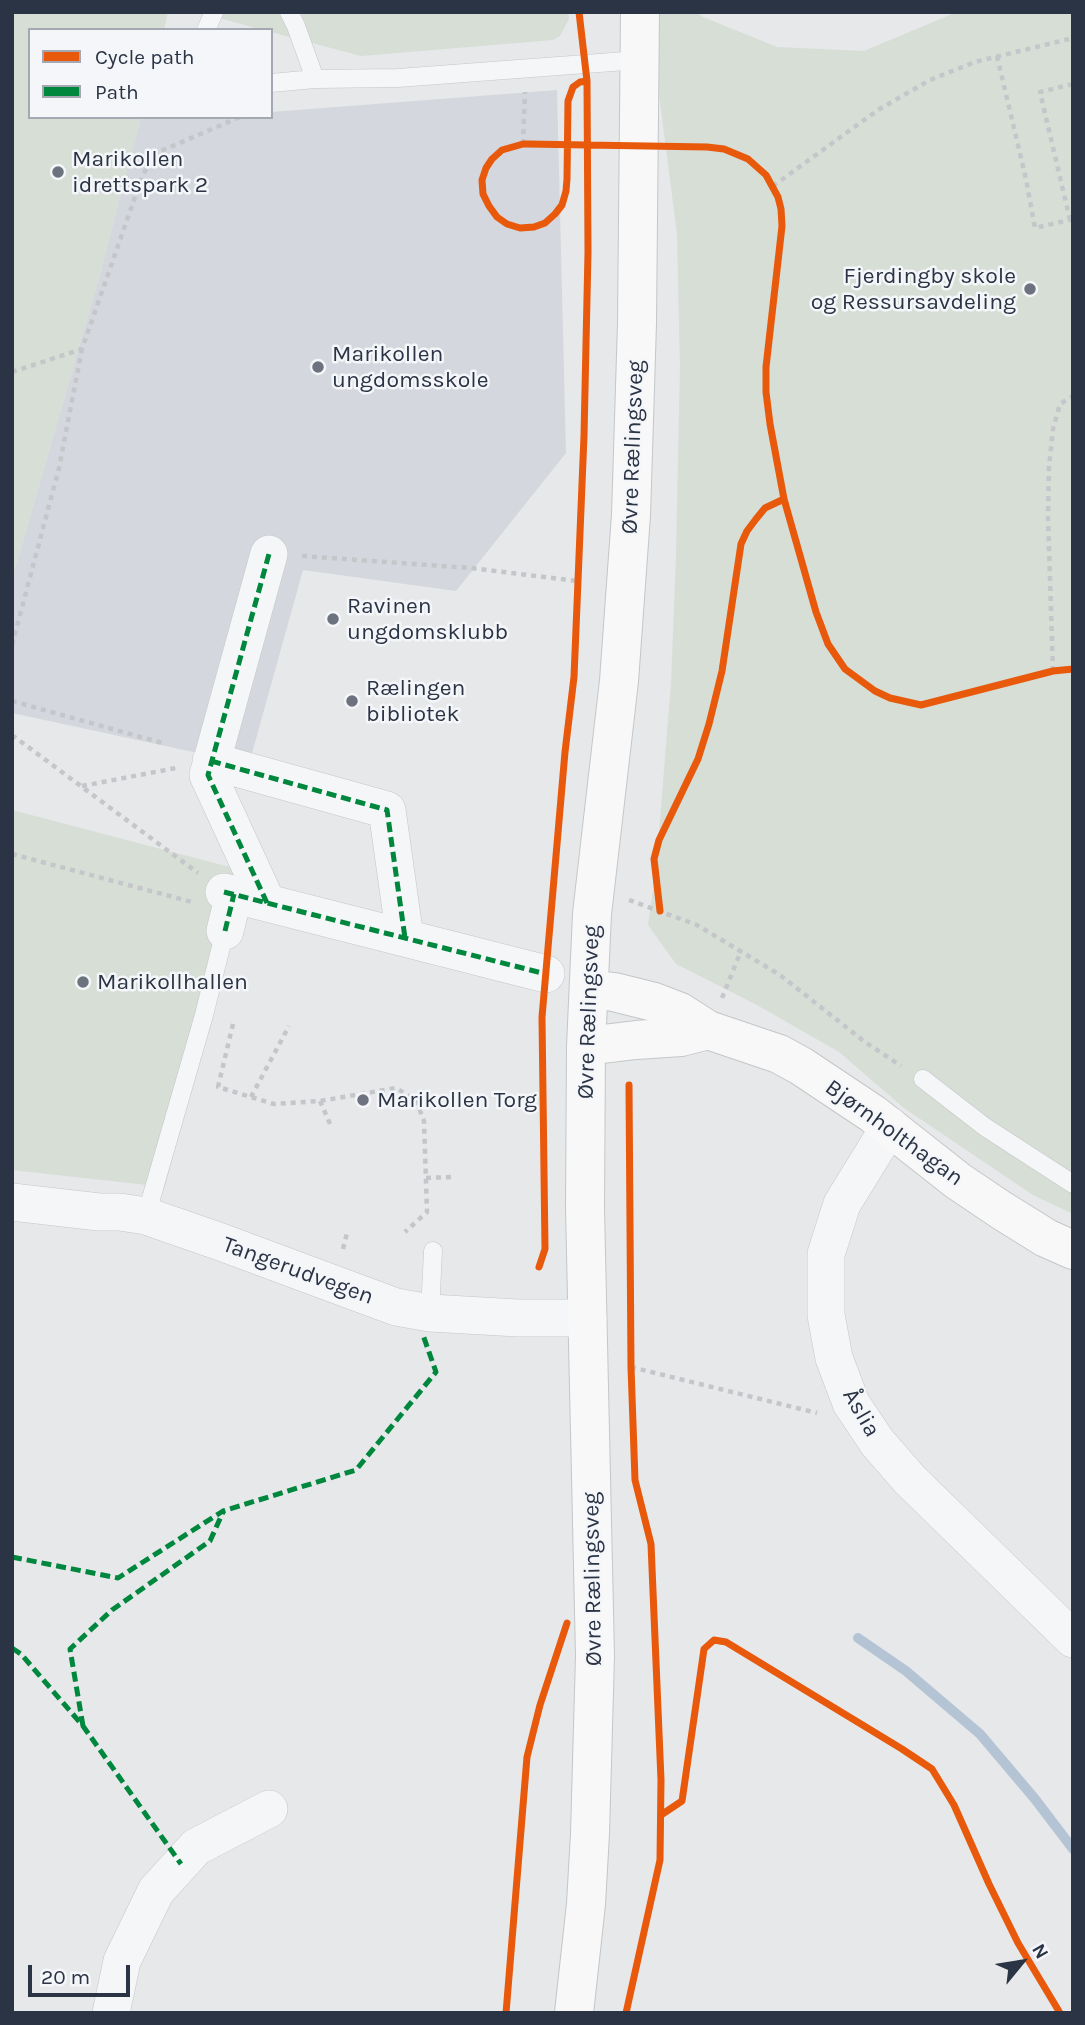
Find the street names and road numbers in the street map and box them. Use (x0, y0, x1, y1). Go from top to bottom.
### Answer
street label: Øvre Rælingsveg (616, 359, 650, 535)
street label: Øvre Rælingsveg (572, 924, 606, 1100)
street label: Bjørnholthagan (820, 1074, 968, 1192)
street label: Tangerudvegen (219, 1231, 377, 1311)
street label: Åslia (836, 1384, 886, 1442)
street label: Øvre Rælingsveg (578, 1492, 608, 1666)

